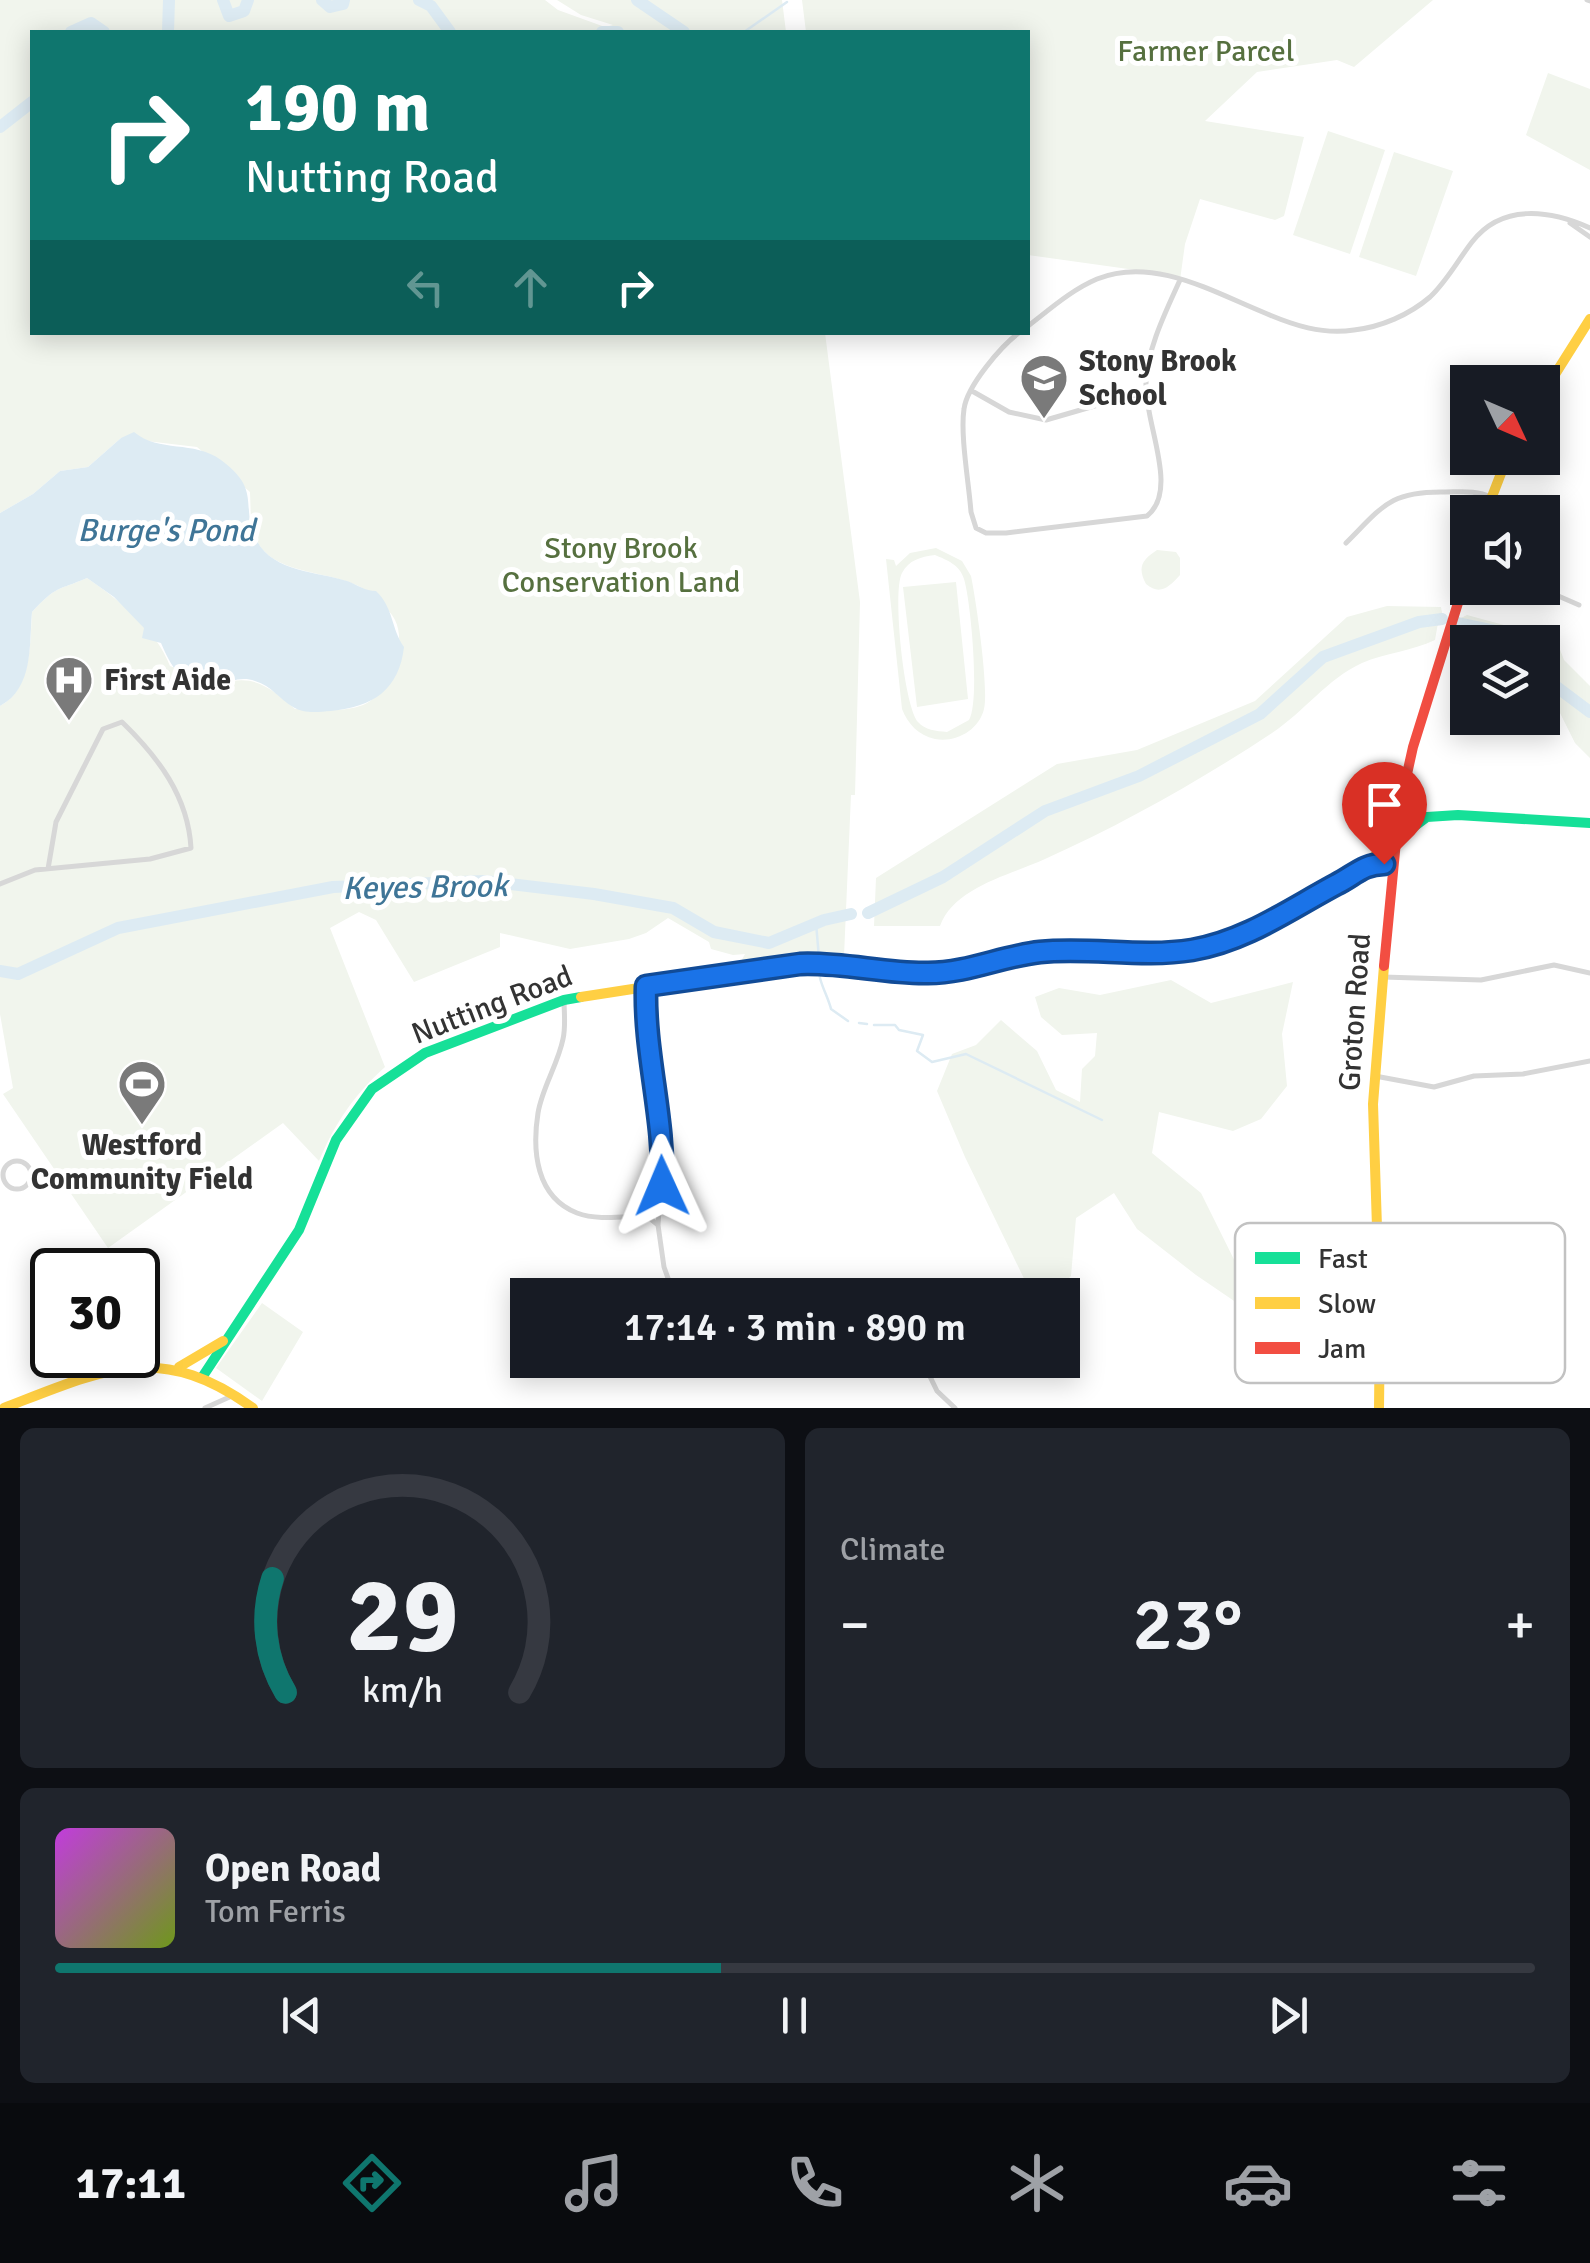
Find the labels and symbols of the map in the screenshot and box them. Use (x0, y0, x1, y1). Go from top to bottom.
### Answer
park label: Farmer Parcel (1117, 33, 1295, 70)
place label: Stony Brook School (1079, 343, 1237, 414)
school or university icon: Stony Brook School (1018, 352, 1070, 420)
north arrow (1450, 365, 1560, 475)
water label: Burge's Pond (77, 511, 259, 550)
park label: Stony Brook Conservation Land (502, 530, 740, 601)
hospital icon: First Aide (43, 654, 95, 722)
place label: First Aide (104, 662, 231, 699)
pin (1342, 762, 1427, 865)
water label: Keyes Brook (342, 866, 511, 908)
street label: Groton Road (1331, 932, 1379, 1092)
street label: Nutting Road (406, 957, 578, 1053)
sports icon: Westford Community Field (116, 1058, 168, 1126)
place label: Westford Community Field (31, 1127, 253, 1198)
position arrow (610, 1134, 714, 1238)
legend (1235, 1223, 1565, 1383)
text: Fast (1318, 1242, 1368, 1276)
speed limit sign: 30 (30, 1248, 160, 1378)
text: Slow (1318, 1287, 1376, 1321)
text: Jam (1318, 1332, 1366, 1366)

